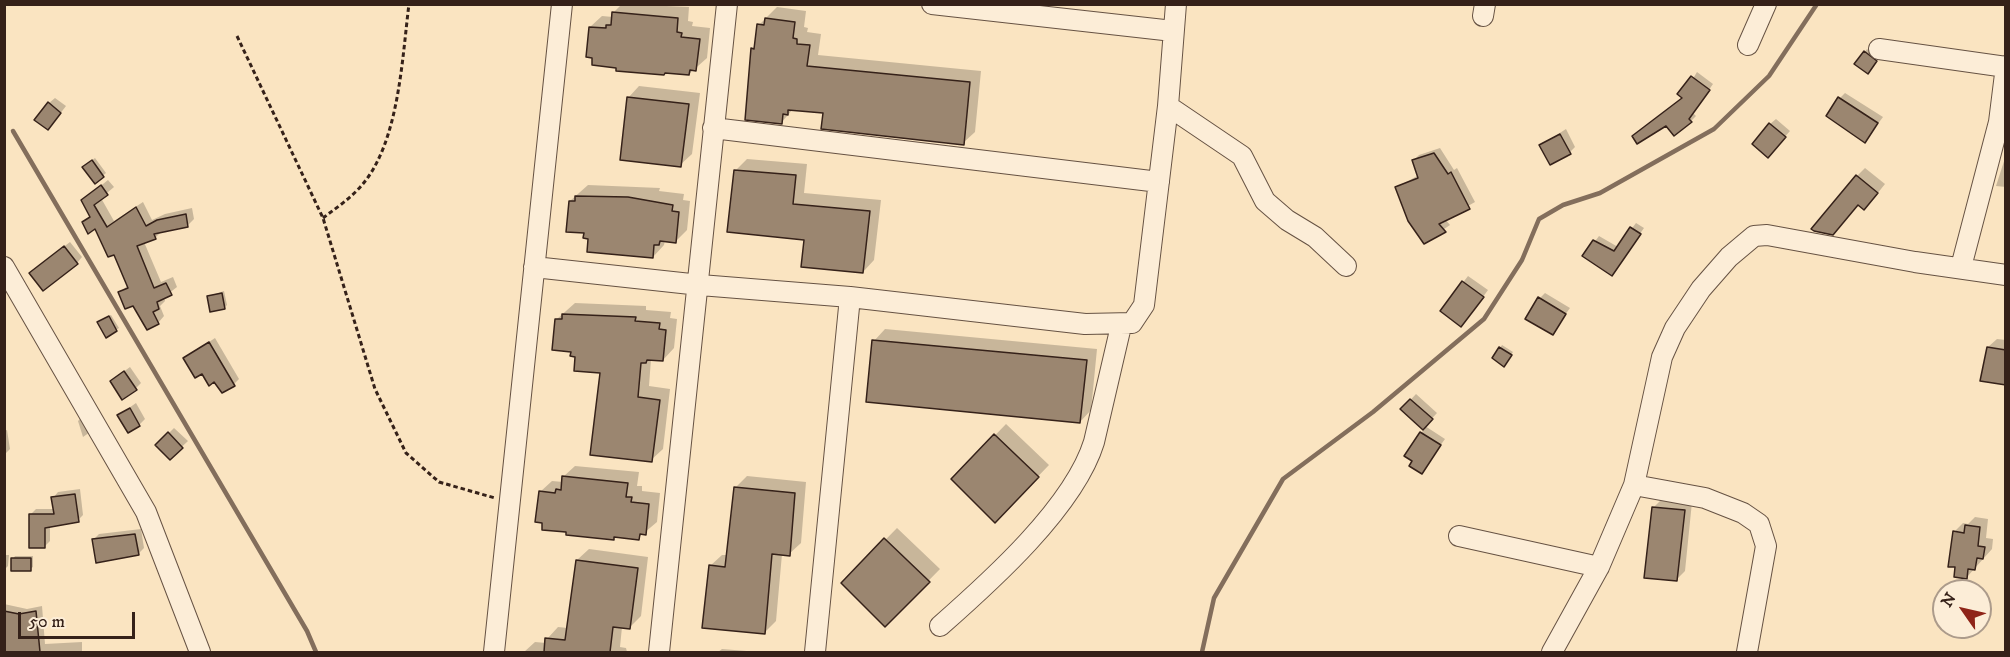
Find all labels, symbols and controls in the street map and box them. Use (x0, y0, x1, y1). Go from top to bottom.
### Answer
north arrow (1932, 579, 1992, 639)
text: N (1937, 589, 1961, 611)
scale bar (21, 600, 138, 638)
text: 50 m (29, 611, 65, 633)

